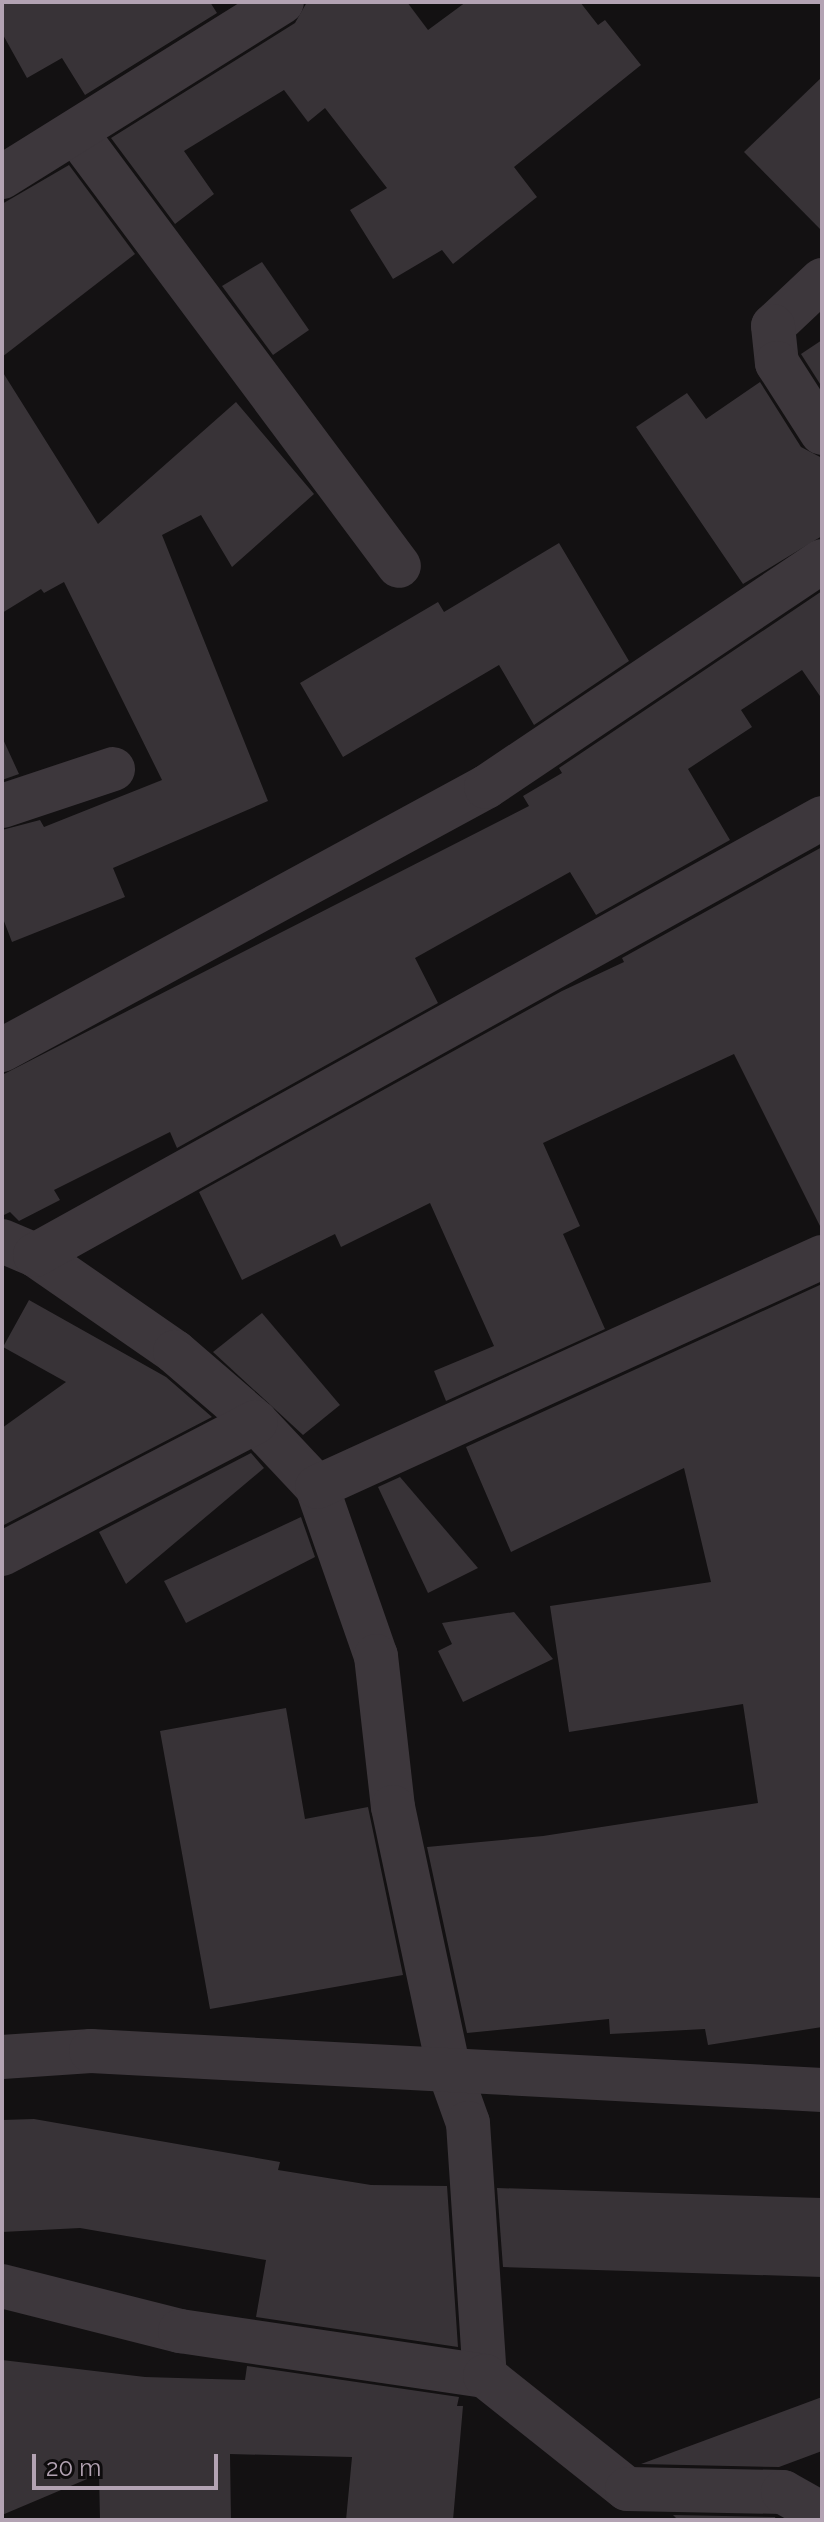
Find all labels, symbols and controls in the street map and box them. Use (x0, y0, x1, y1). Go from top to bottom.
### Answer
scale bar (36, 2438, 222, 2488)
text: 20 m (46, 2453, 101, 2482)

